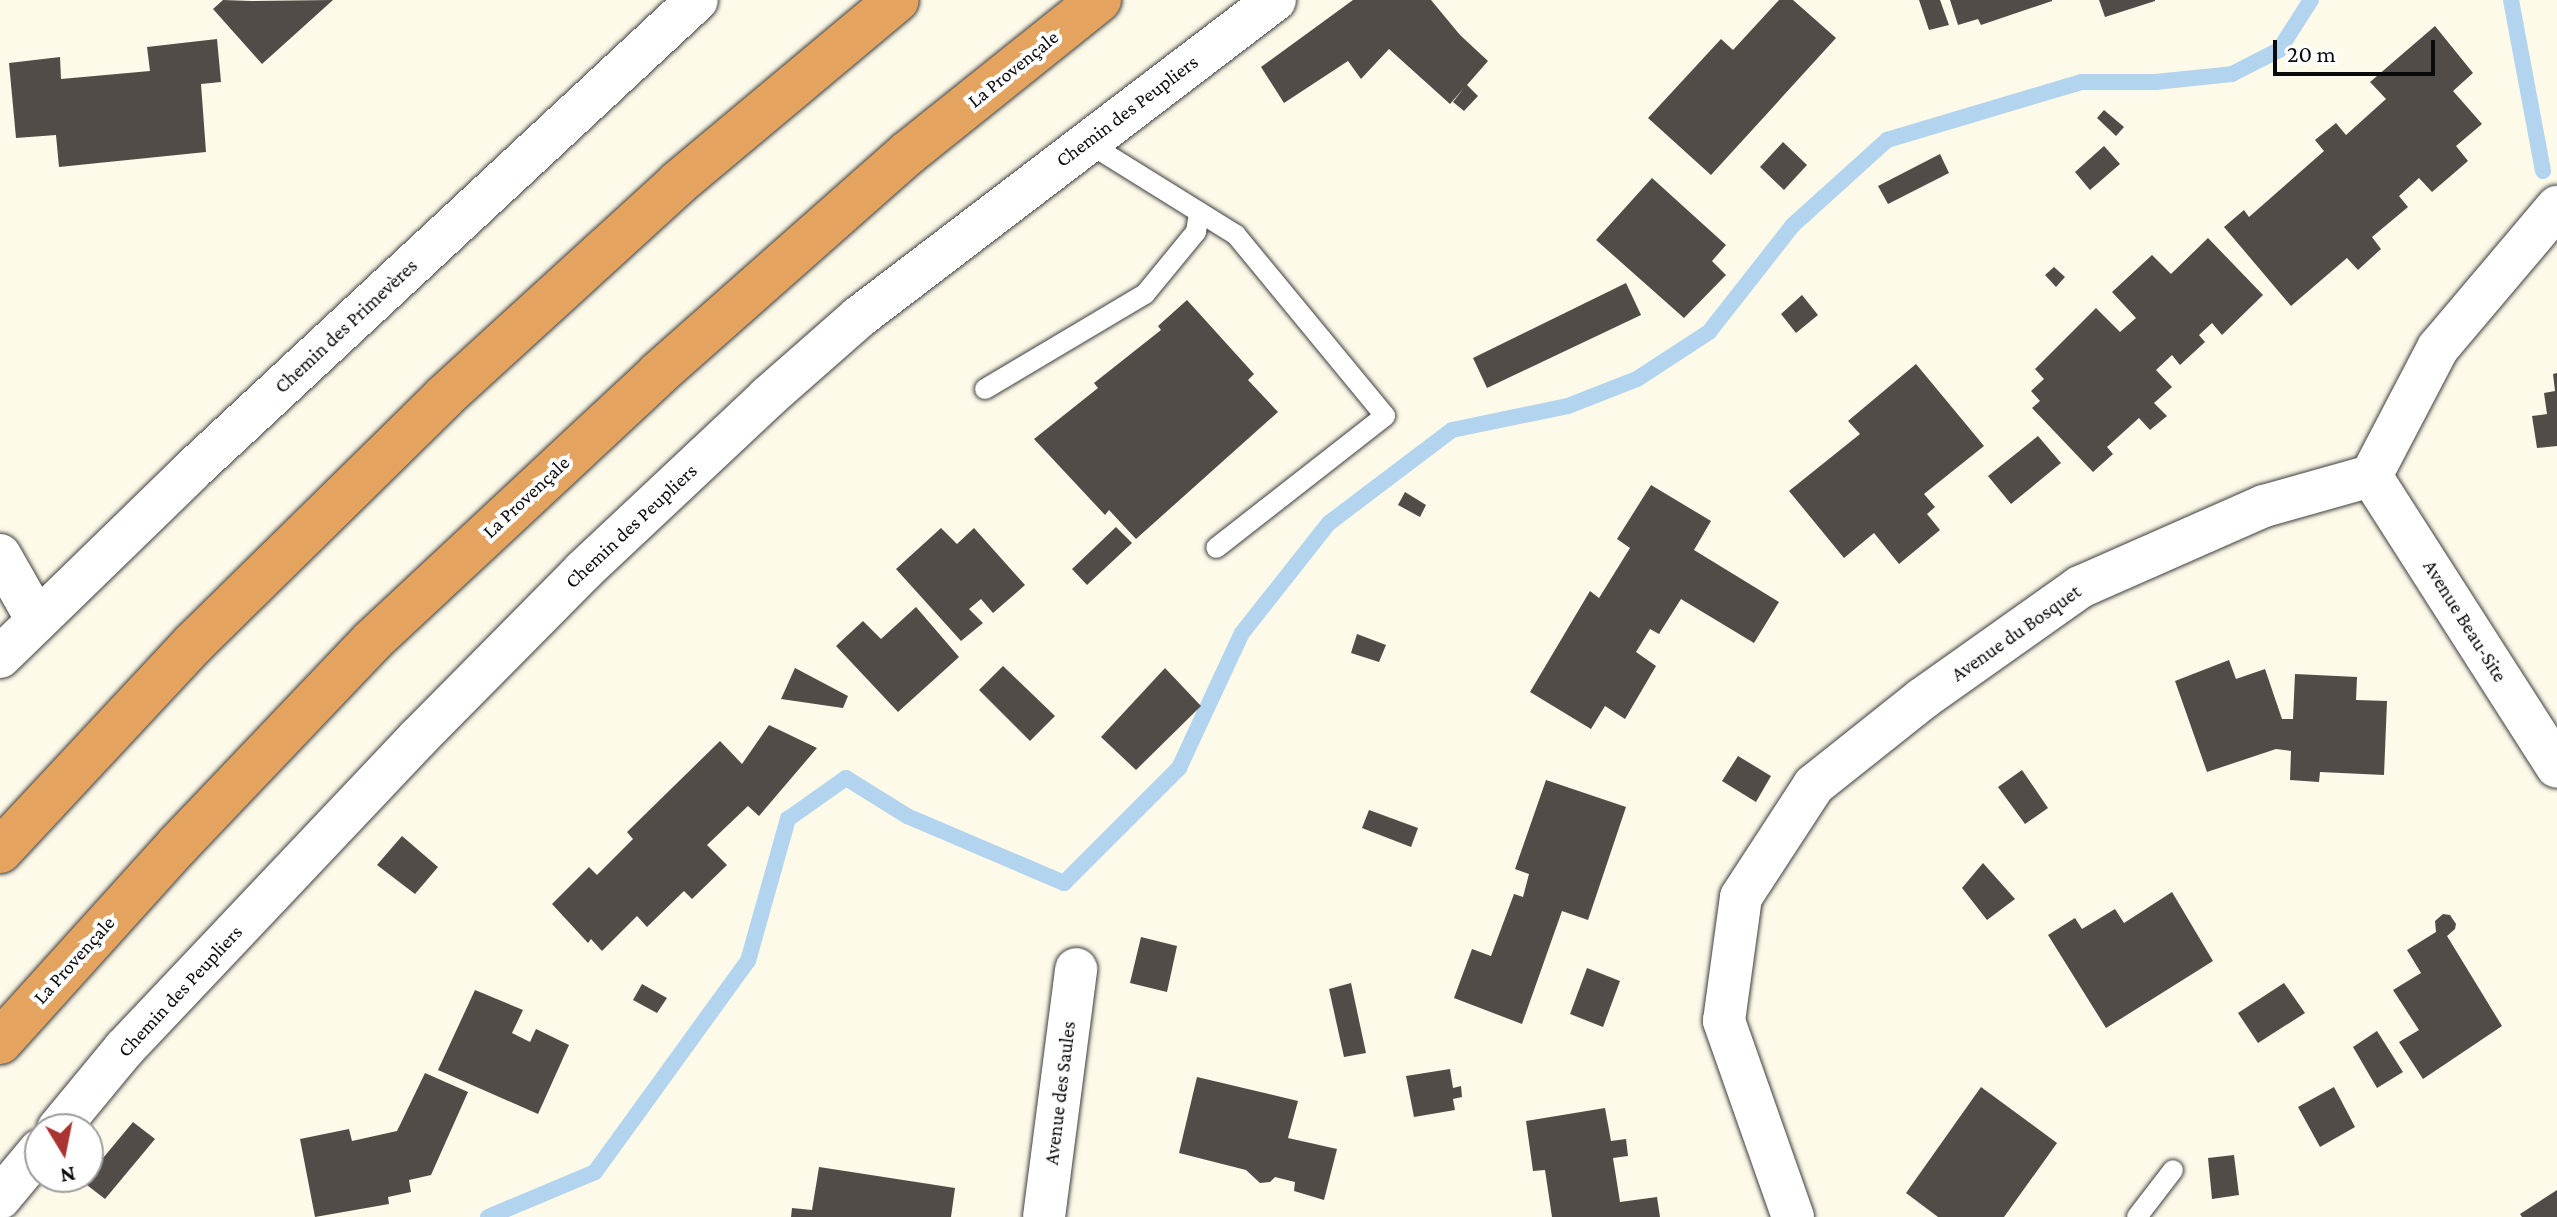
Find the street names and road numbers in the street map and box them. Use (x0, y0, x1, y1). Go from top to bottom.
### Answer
street label: La Provençale (963, 25, 1063, 113)
street label: Chemin des Peupliers (1051, 50, 1203, 172)
street label: Chemin des Primevères (270, 254, 422, 398)
street label: La Provençale (478, 451, 574, 543)
street label: Chemin des Peupliers (560, 459, 702, 593)
street label: Avenue Beau-Site (2418, 556, 2512, 686)
street label: Avenue du Bosquet (1947, 579, 2085, 687)
street label: La Provençale (28, 911, 120, 1009)
street label: Chemin des Peupliers (113, 920, 247, 1062)
street label: Avenue des Saules (1039, 1020, 1081, 1166)

